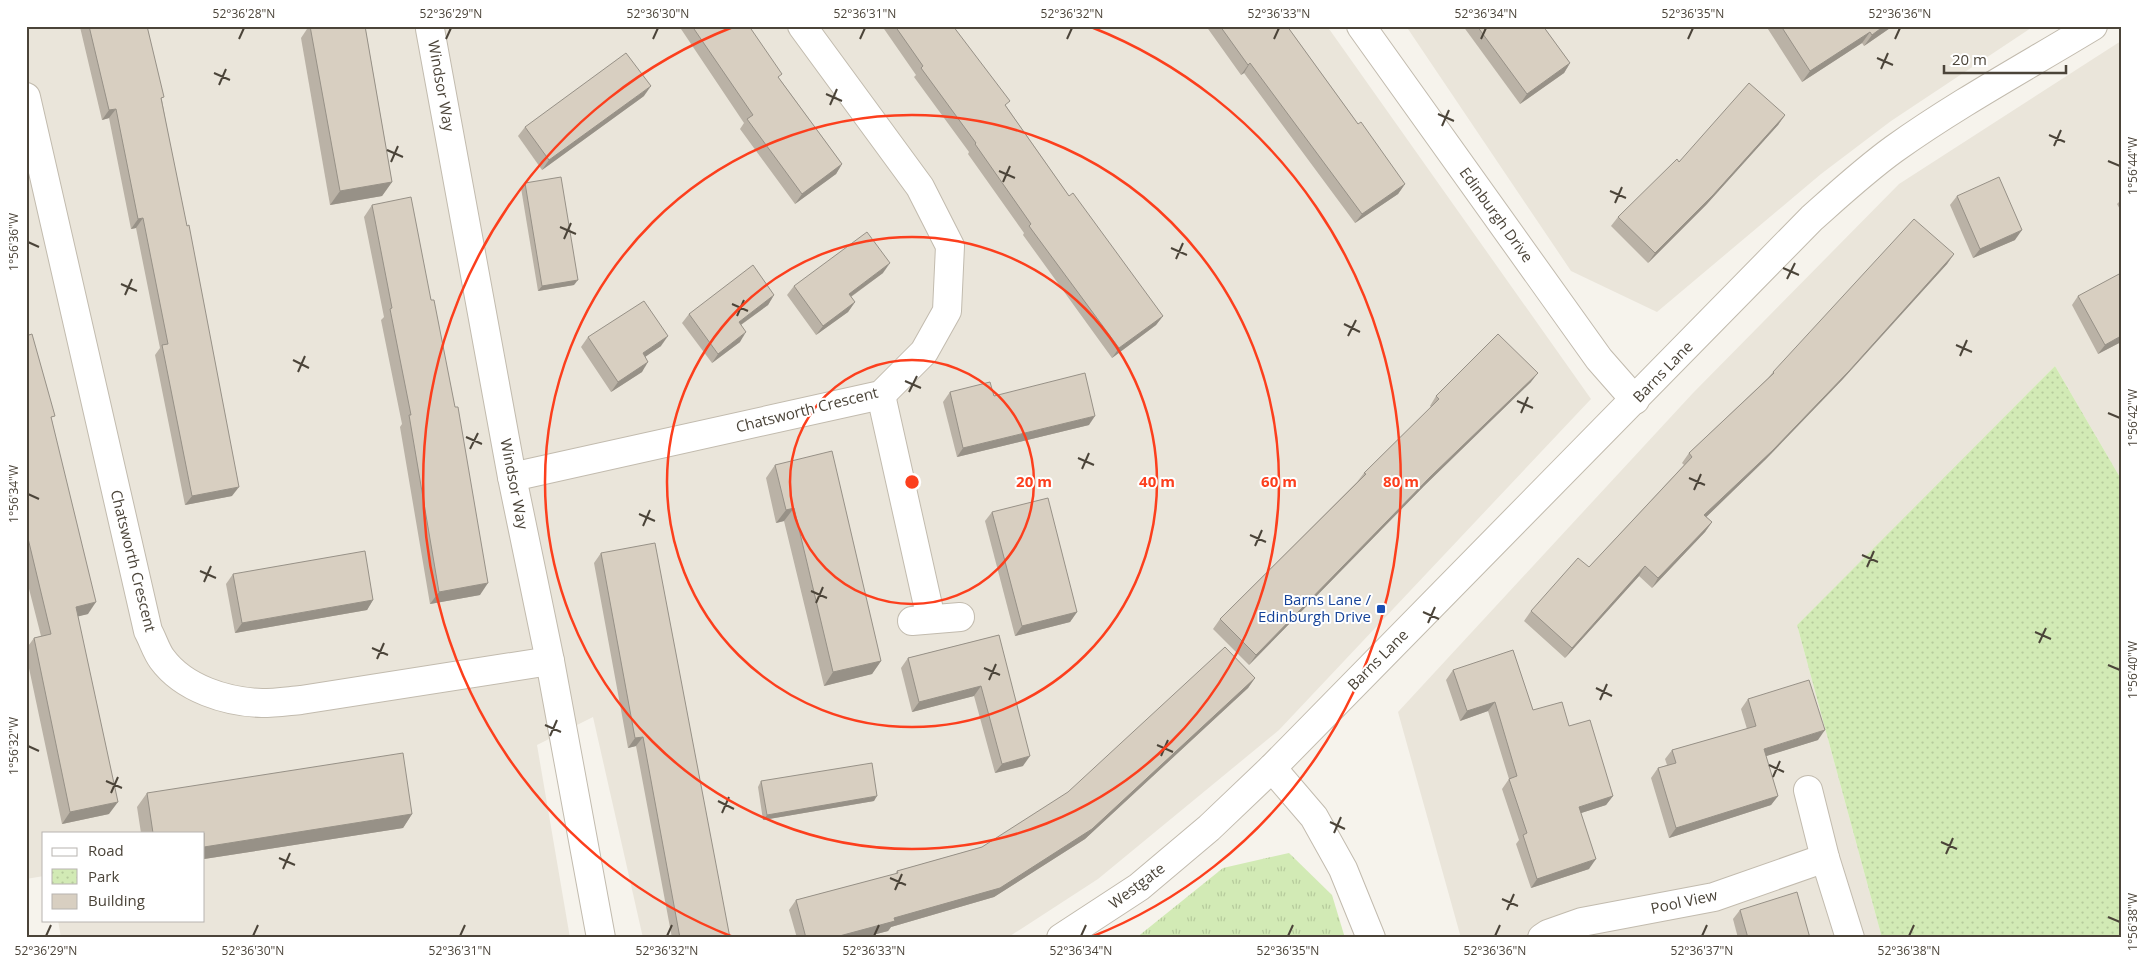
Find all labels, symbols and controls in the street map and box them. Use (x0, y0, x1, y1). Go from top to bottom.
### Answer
text: 52°36'28"N (213, 5, 275, 22)
text: 52°36'29"N (420, 5, 482, 22)
text: 52°36'30"N (627, 5, 689, 22)
text: 52°36'31"N (834, 5, 896, 22)
text: 52°36'32"N (1041, 5, 1103, 22)
text: 52°36'33"N (1248, 5, 1310, 22)
text: 52°36'34"N (1455, 5, 1517, 22)
text: 52°36'35"N (1662, 5, 1724, 22)
text: 52°36'36"N (1869, 5, 1931, 22)
street label: Windsor Way (424, 39, 460, 133)
scale bar (1944, 42, 2067, 74)
text: 20 m (1952, 49, 1987, 69)
text: 1°56'44"W (2124, 137, 2141, 195)
street label: Edinburgh Drive (1456, 163, 1538, 266)
text: 1°56'36"W (5, 213, 22, 271)
street label: Barns Lane (1628, 336, 1697, 406)
street label: Chatsworth Crescent (733, 382, 880, 436)
text: 1°56'42"W (2124, 389, 2141, 447)
street label: Windsor Way (496, 437, 534, 531)
text: 1°56'34"W (5, 465, 22, 523)
text: 20 m (1016, 471, 1052, 491)
text: 40 m (1139, 471, 1175, 491)
text: 60 m (1261, 471, 1297, 491)
text: 80 m (1383, 471, 1419, 491)
centre of rings (903, 473, 921, 491)
street label: Chatsworth Crescent (107, 487, 161, 634)
place label: Barns Lane / Edinburgh Drive (1258, 589, 1371, 626)
marker: Barns Lane / Edinburgh Drive (1375, 603, 1387, 615)
street label: Barns Lane (1343, 625, 1412, 694)
text: 1°56'40"W (2124, 641, 2141, 699)
text: 1°56'32"W (5, 717, 22, 775)
legend (42, 832, 205, 922)
text: Road (88, 840, 124, 860)
street label: Westgate (1104, 858, 1168, 913)
text: Park (88, 866, 119, 886)
street label: Pool View (1649, 884, 1719, 918)
text: Building (88, 890, 145, 910)
text: 1°56'38"W (2124, 893, 2141, 951)
text: 52°36'29"N (15, 942, 77, 959)
text: 52°36'30"N (222, 942, 284, 959)
text: 52°36'31"N (429, 942, 491, 959)
text: 52°36'32"N (636, 942, 698, 959)
text: 52°36'33"N (843, 942, 905, 959)
text: 52°36'34"N (1050, 942, 1112, 959)
text: 52°36'35"N (1257, 942, 1319, 959)
text: 52°36'36"N (1464, 942, 1526, 959)
text: 52°36'37"N (1671, 942, 1733, 959)
text: 52°36'38"N (1878, 942, 1940, 959)

